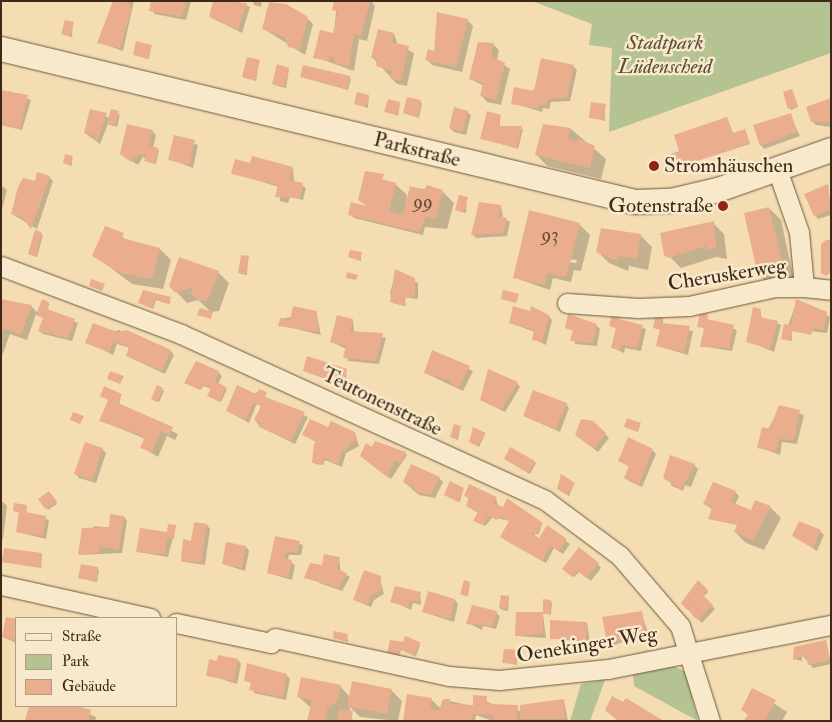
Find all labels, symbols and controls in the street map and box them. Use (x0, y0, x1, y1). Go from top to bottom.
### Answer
park label: Stadtpark Lüdenscheid (618, 30, 712, 80)
street label: Parkstraße (371, 127, 463, 173)
place label: Stromhäuschen (664, 153, 793, 179)
marker: Stromhäuschen (648, 160, 660, 172)
house number: 99 (413, 192, 433, 214)
place label: Gotenstraße (608, 193, 713, 219)
marker: Gotenstraße (717, 200, 729, 212)
house number: 93 (541, 225, 559, 247)
street label: Cheruskerweg (666, 253, 788, 297)
street label: Teutonenstraße (318, 362, 446, 442)
legend (15, 617, 178, 707)
street label: Oenekinger Weg (515, 621, 659, 669)
text: Straße (62, 627, 101, 646)
text: Park (62, 652, 89, 671)
text: Gebäude (62, 677, 116, 696)

